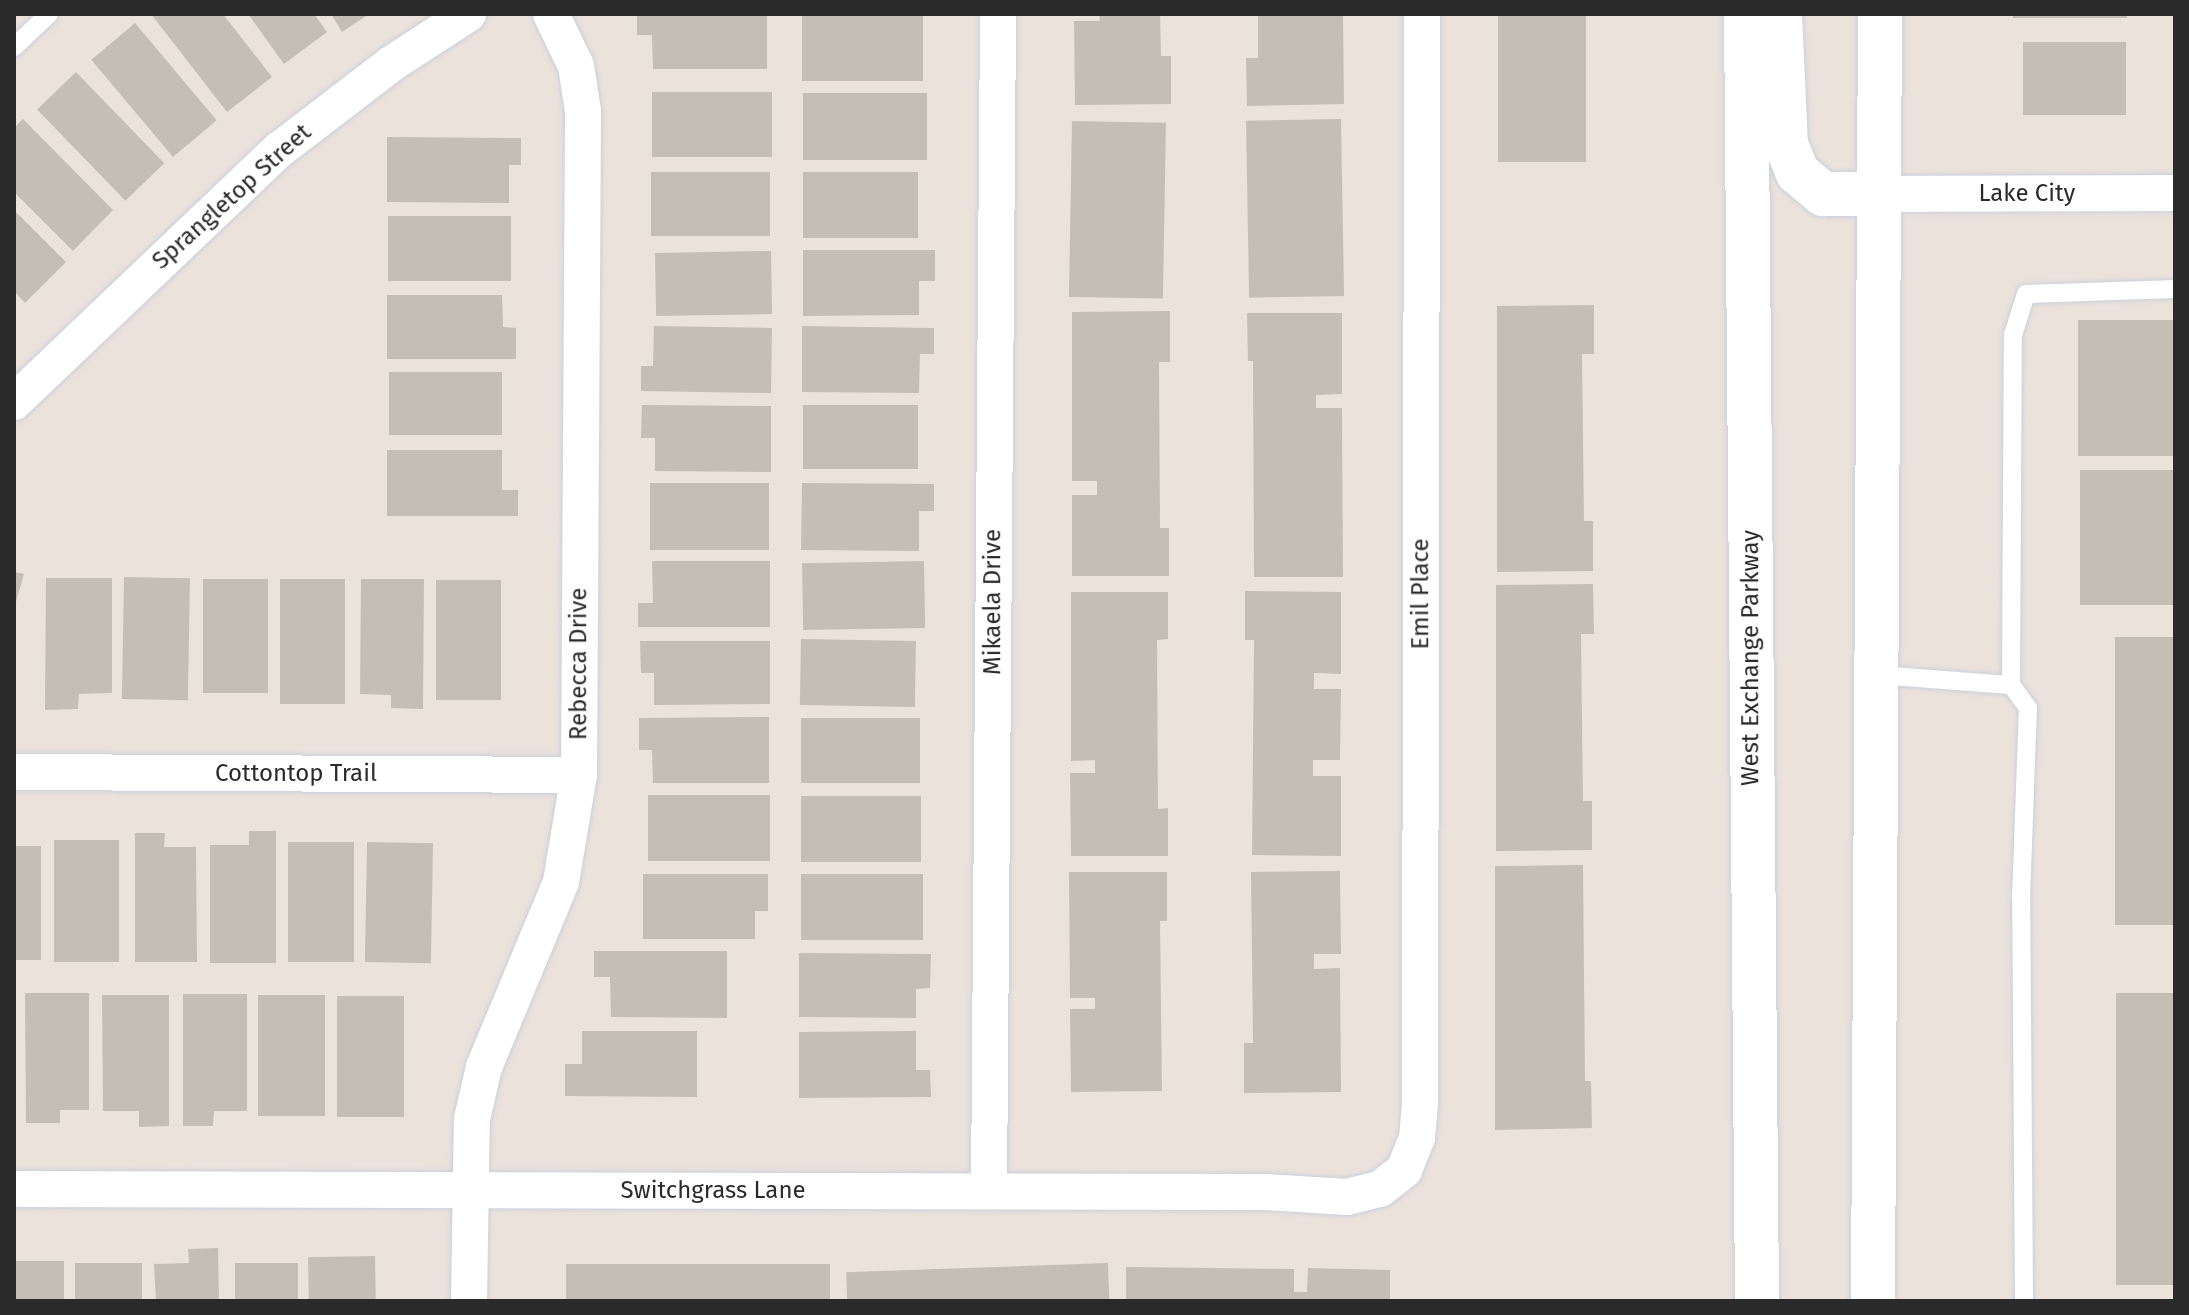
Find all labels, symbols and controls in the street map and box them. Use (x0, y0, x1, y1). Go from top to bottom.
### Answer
street label: Sprangletop Street (147, 118, 317, 276)
street label: Lake City (1979, 180, 2075, 208)
street label: Mikaela Drive (979, 529, 1007, 675)
street label: West Exchange Parkway (1737, 530, 1765, 786)
street label: Emil Place (1407, 538, 1435, 650)
street label: Rebecca Drive (565, 588, 593, 740)
street label: Cottontop Trail (215, 760, 377, 788)
street label: Switchgrass Lane (620, 1177, 806, 1205)

